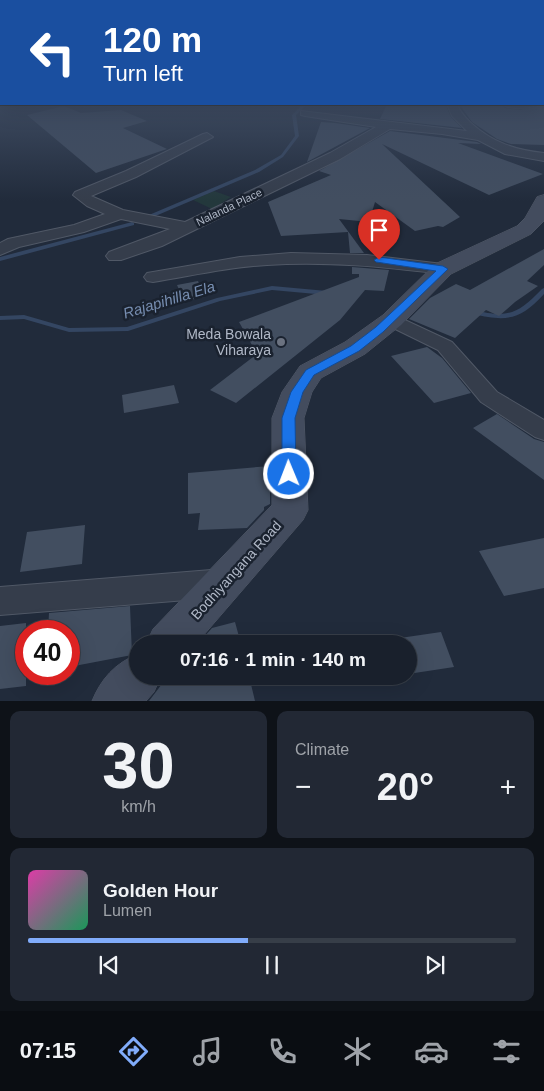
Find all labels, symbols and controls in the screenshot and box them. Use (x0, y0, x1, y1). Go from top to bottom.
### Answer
icon: left (20, 20, 85, 85)
text: 120 m (103, 20, 202, 59)
text: Turn left (103, 61, 183, 86)
street label: Nalanda Place (194, 186, 264, 228)
pin (358, 209, 400, 260)
icon: arrive (365, 216, 393, 244)
water label: Rajapihilla Ela (121, 277, 217, 322)
place label: Meda Bowala Viharaya (186, 326, 271, 358)
marker: Meda Bowala Viharaya (275, 336, 287, 348)
position arrow (262, 447, 314, 499)
street label: Bodhiyangana Road (188, 517, 284, 623)
speed limit sign: 40 (15, 620, 80, 685)
text: 07:16 · 1 min · 140 m (180, 649, 366, 670)
text: 30 (102, 729, 175, 802)
text: Climate (295, 741, 349, 758)
text: 20° (377, 766, 434, 808)
text: − (295, 771, 311, 802)
text: + (500, 771, 516, 802)
text: km/h (121, 798, 156, 815)
text: Golden Hour (103, 880, 218, 901)
text: Lumen (103, 902, 152, 919)
icon: previous (95, 951, 123, 979)
icon: pause (258, 951, 286, 979)
icon: next (421, 951, 449, 979)
icon: directions (116, 1034, 151, 1069)
icon: music (190, 1034, 225, 1069)
icon: phone (265, 1034, 300, 1069)
icon: climate (340, 1034, 375, 1069)
icon: car (414, 1034, 449, 1069)
icon: filters (489, 1034, 524, 1069)
text: 07:15 (20, 1038, 76, 1063)

